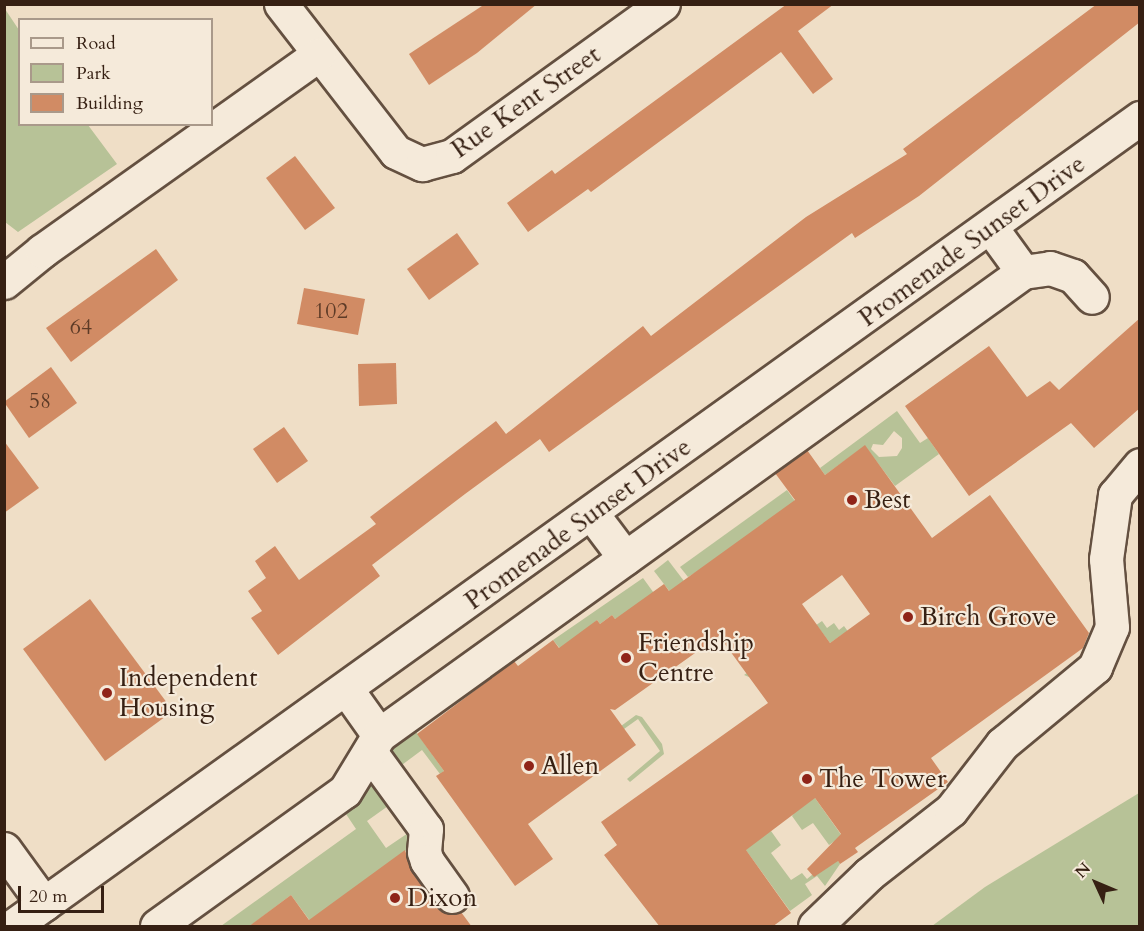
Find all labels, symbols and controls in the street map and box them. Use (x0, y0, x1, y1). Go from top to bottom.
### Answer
legend (18, 18, 213, 126)
text: Road (76, 31, 116, 56)
street label: Rue Kent Street (445, 39, 607, 165)
text: Park (76, 61, 111, 86)
text: Building (76, 91, 143, 116)
street label: Promenade Sunset Drive (853, 148, 1091, 334)
house number: 102 (314, 299, 348, 325)
house number: 64 (70, 315, 92, 341)
house number: 58 (29, 389, 51, 415)
street label: Promenade Sunset Drive (459, 431, 697, 617)
place label: Best (864, 484, 910, 516)
marker: Best (845, 493, 859, 507)
place label: Birch Grove (920, 601, 1057, 633)
marker: Birch Grove (901, 610, 915, 624)
place label: Friendship Centre (638, 627, 754, 688)
marker: Friendship Centre (619, 651, 633, 665)
place label: Independent Housing (119, 662, 257, 724)
marker: Independent Housing (100, 686, 114, 700)
place label: Allen (541, 750, 599, 782)
marker: Allen (522, 759, 536, 773)
place label: The Tower (819, 763, 946, 795)
marker: The Tower (800, 772, 814, 786)
north arrow (1066, 853, 1126, 913)
text: N (1070, 858, 1096, 883)
scale bar (21, 874, 106, 912)
place label: Dixon (407, 882, 477, 914)
text: 20 m (29, 884, 68, 909)
marker: Dixon (388, 891, 402, 905)

